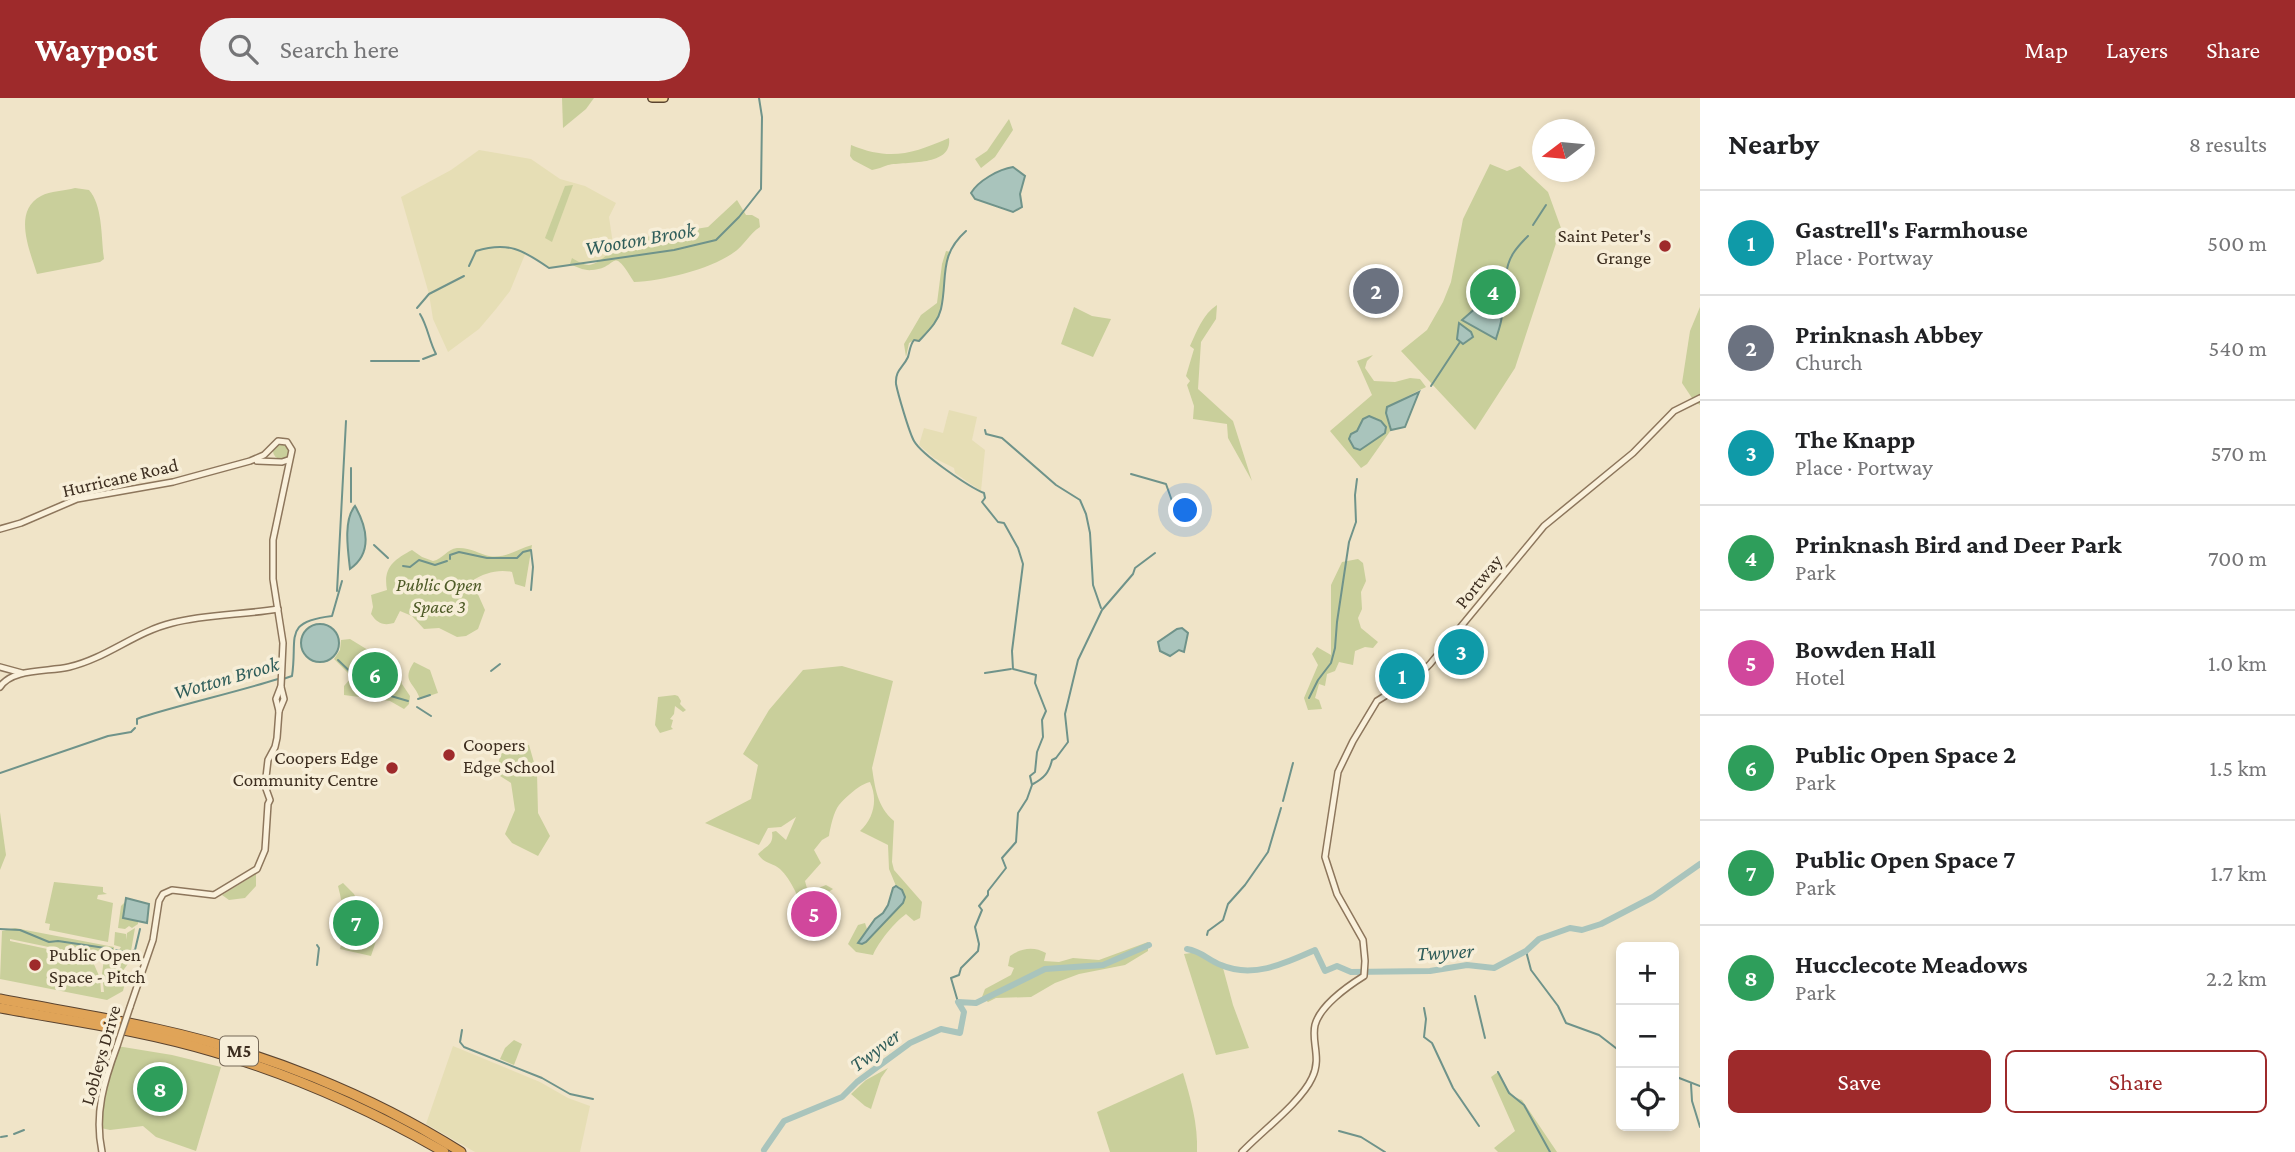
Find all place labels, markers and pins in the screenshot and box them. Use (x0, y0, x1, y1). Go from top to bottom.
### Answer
place label: Saint Peter's Grange (1558, 225, 1651, 268)
marker: Saint Peter's Grange (1657, 238, 1673, 254)
pin: 2 (1353, 265, 1399, 317)
pin: 4 (1470, 266, 1516, 318)
pin: 3 (1438, 626, 1484, 678)
pin: 6 (352, 649, 398, 701)
pin: 1 (1379, 650, 1425, 702)
place label: Coopers Edge School (463, 734, 555, 777)
place label: Coopers Edge Community Centre (233, 747, 378, 790)
marker: Coopers Edge School (441, 747, 457, 763)
marker: Coopers Edge Community Centre (384, 760, 400, 776)
pin: 5 (791, 888, 837, 940)
pin: 7 (333, 897, 379, 949)
place label: Public Open Space - Pitch (49, 944, 146, 987)
marker: Public Open Space - Pitch (27, 957, 43, 973)
pin: 8 (137, 1063, 183, 1115)

